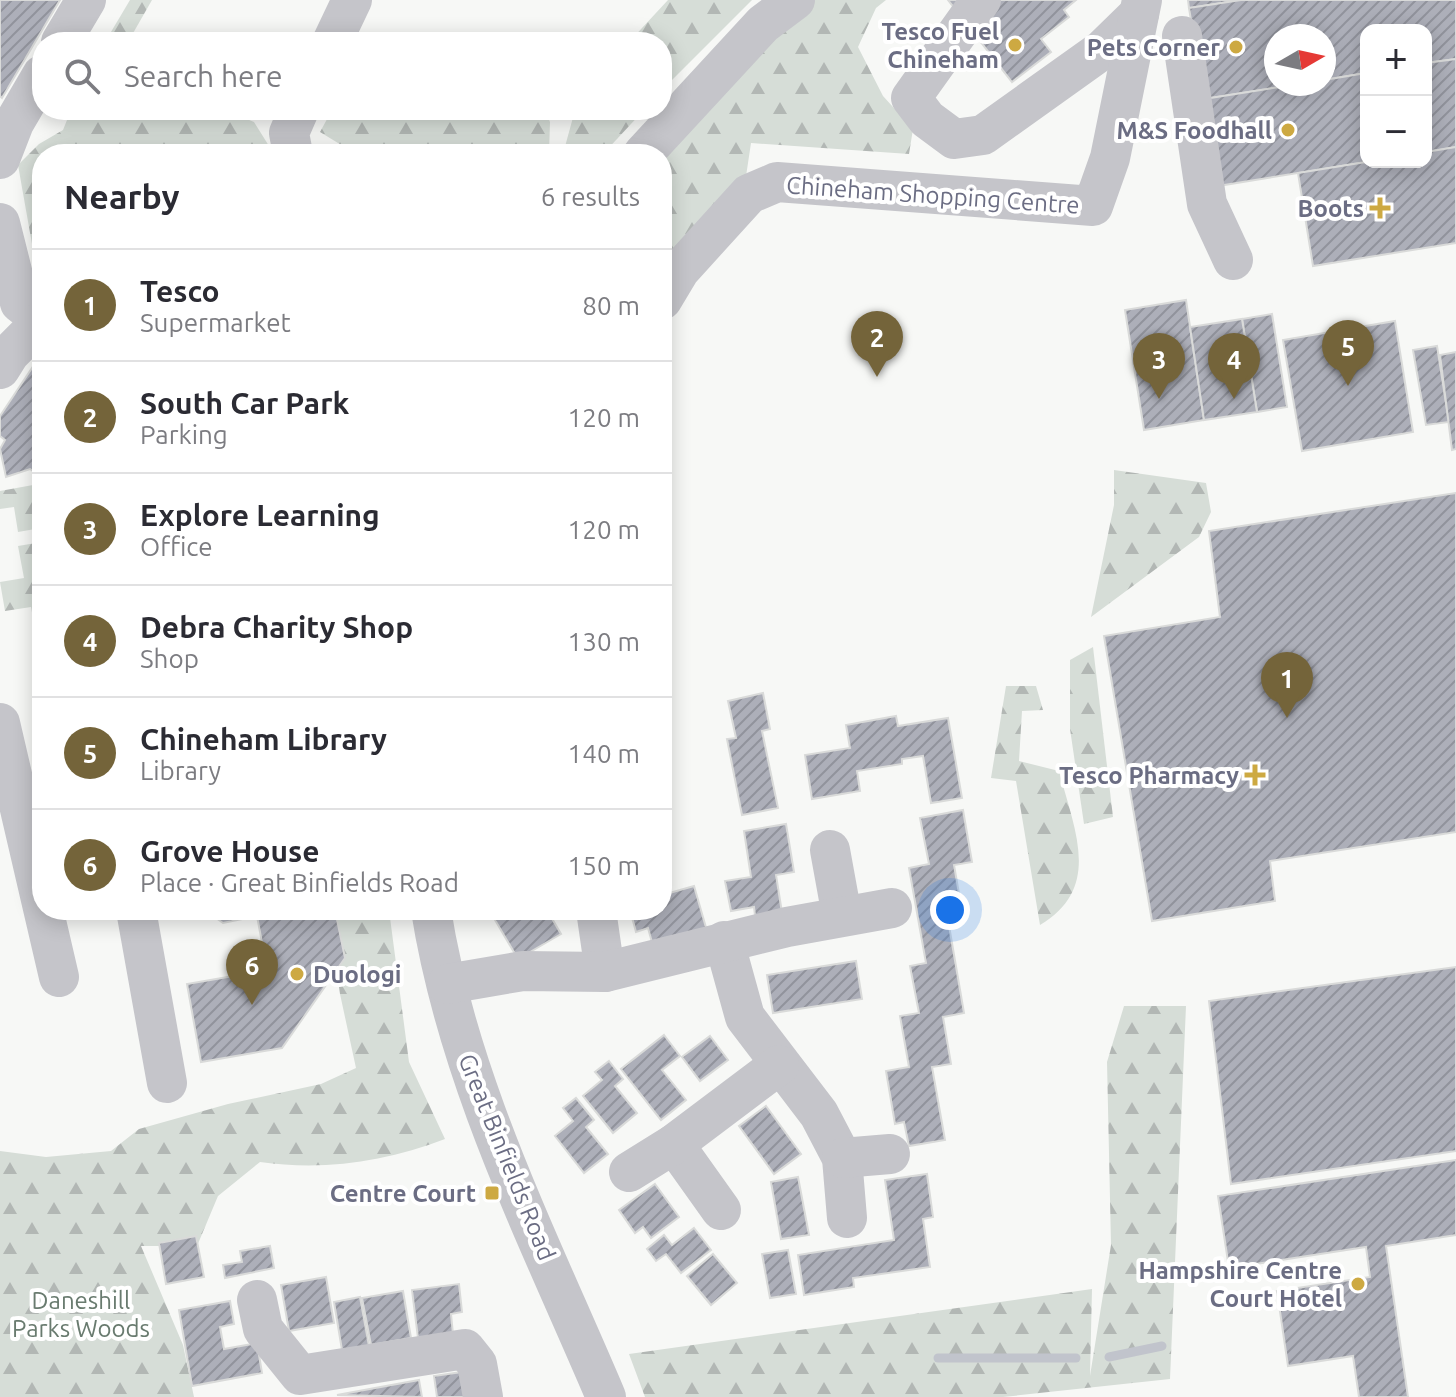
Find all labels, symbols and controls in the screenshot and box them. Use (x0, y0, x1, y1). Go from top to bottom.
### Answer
place label: Tesco Fuel Chineham (881, 18, 999, 73)
north arrow (1264, 24, 1336, 96)
map controls (1360, 24, 1432, 168)
button: + (1360, 24, 1432, 96)
search box (32, 32, 672, 120)
place label: Pets Corner (1087, 34, 1220, 61)
marker: Tesco Fuel Chineham (1006, 36, 1024, 54)
marker: Pets Corner (1227, 38, 1245, 56)
icon: search (60, 54, 104, 98)
text: Search here (124, 59, 283, 93)
button: − (1360, 96, 1432, 168)
place label: M&S Foodhall (1117, 117, 1272, 144)
marker: M&S Foodhall (1279, 121, 1297, 139)
street label: Chineham Shopping Centre (785, 171, 1081, 219)
text: Nearby (64, 177, 179, 215)
text: 6 results (541, 182, 640, 211)
place label: Boots (1298, 195, 1364, 222)
marker: Boots (1371, 199, 1389, 217)
text: Tesco (140, 274, 220, 308)
text: 1 (83, 291, 97, 320)
text: 80 m (582, 291, 640, 320)
text: Supermarket (140, 308, 291, 337)
pin: 2 (851, 311, 903, 377)
pin: 5 (1322, 320, 1374, 386)
pin: 3 (1133, 333, 1185, 399)
pin: 4 (1208, 333, 1260, 399)
text: South Car Park (140, 386, 349, 420)
text: 2 (83, 403, 97, 432)
text: 120 m (568, 403, 640, 432)
text: Parking (140, 420, 228, 449)
text: Explore Learning (140, 498, 380, 532)
text: 3 (83, 515, 97, 544)
text: 120 m (568, 515, 640, 544)
text: Office (140, 532, 213, 561)
text: Debra Charity Shop (140, 610, 413, 644)
text: 4 (83, 627, 97, 656)
text: 130 m (568, 627, 640, 656)
text: Shop (140, 644, 199, 673)
pin: 1 (1261, 652, 1313, 718)
text: Chineham Library (140, 722, 387, 756)
text: 5 (83, 739, 97, 768)
text: 140 m (568, 739, 640, 768)
text: Library (140, 756, 221, 785)
place label: Tesco Pharmacy (1059, 762, 1239, 789)
marker: Tesco Pharmacy (1246, 766, 1264, 784)
text: Grove House (140, 834, 320, 868)
text: 6 (83, 851, 97, 880)
text: 150 m (568, 851, 640, 880)
text: Place · Great Binfields Road (140, 868, 459, 897)
your location (930, 890, 970, 930)
pin: 6 (226, 939, 278, 1005)
place label: Duologi (313, 961, 402, 988)
marker: Duologi (288, 965, 306, 983)
street label: Great Binfields Road (453, 1050, 561, 1264)
place label: Centre Court (330, 1180, 476, 1207)
marker: Centre Court (483, 1184, 501, 1202)
place label: Hampshire Centre Court Hotel (1138, 1257, 1342, 1312)
marker: Hampshire Centre Court Hotel (1349, 1275, 1367, 1293)
park label: Daneshill Parks Woods (12, 1287, 150, 1342)

